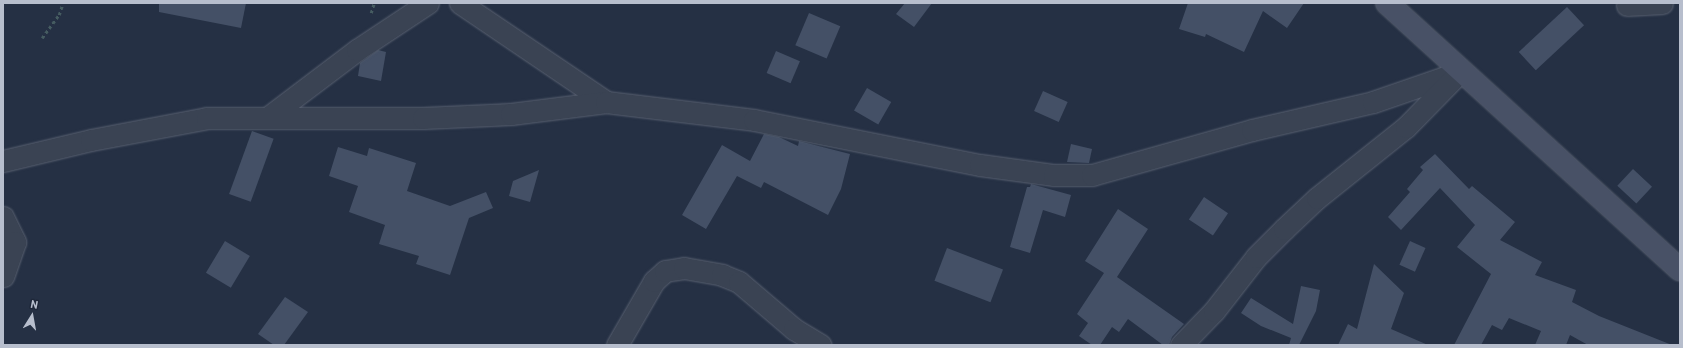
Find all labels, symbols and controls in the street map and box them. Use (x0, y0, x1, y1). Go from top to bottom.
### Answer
north arrow (12, 296, 52, 336)
text: N (30, 297, 39, 311)

